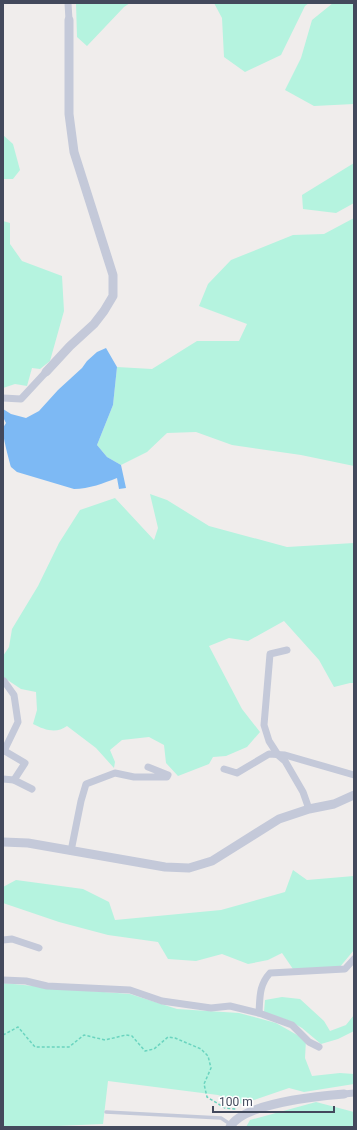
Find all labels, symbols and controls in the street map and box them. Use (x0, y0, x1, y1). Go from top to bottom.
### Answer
scale bar (213, 1088, 334, 1114)
text: 100 m (219, 1095, 253, 1109)

